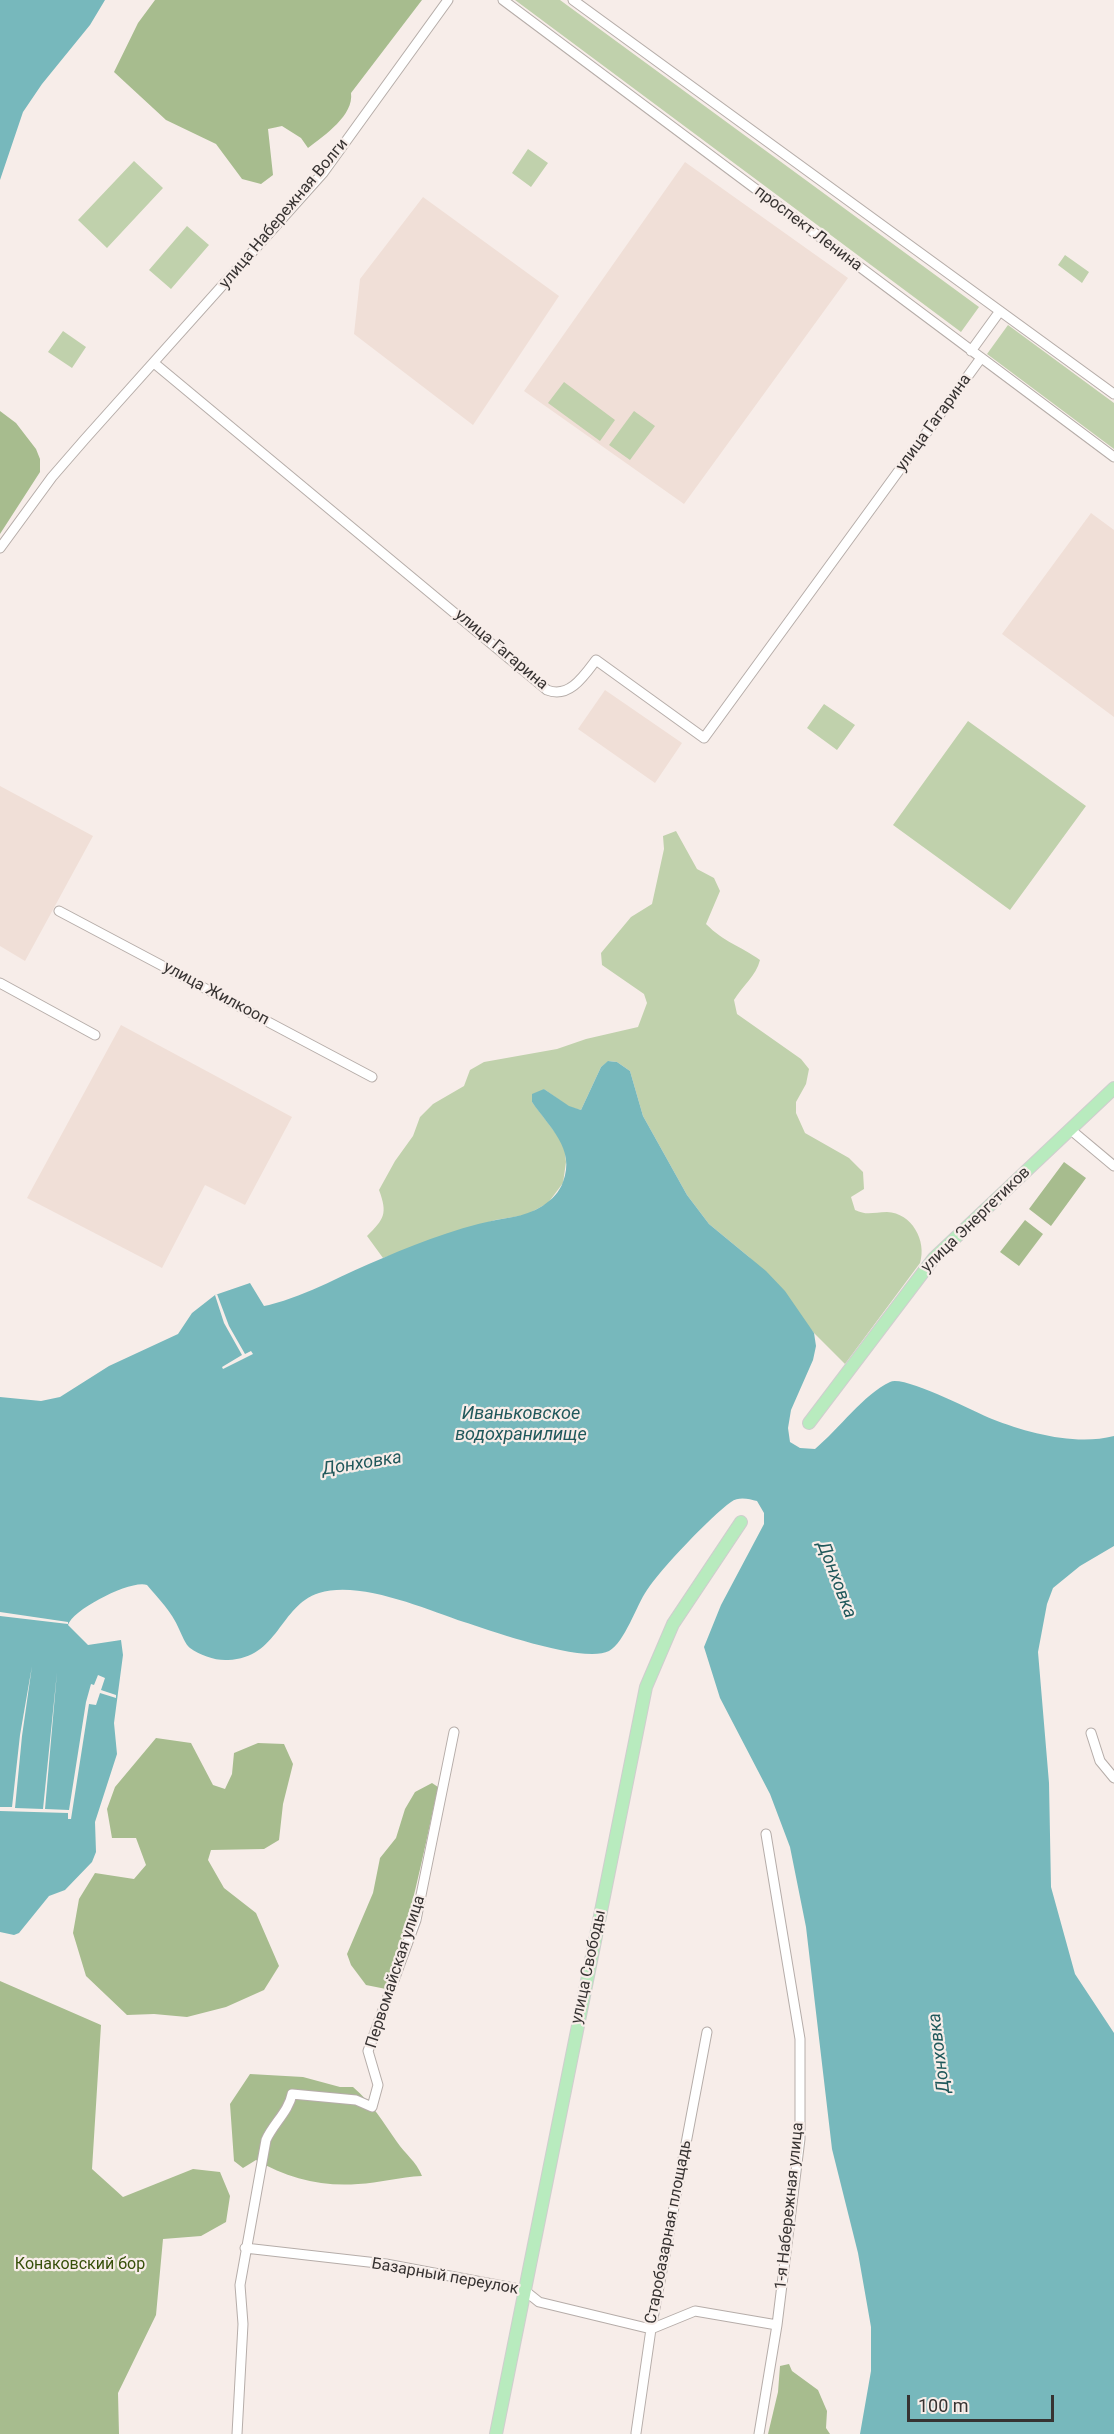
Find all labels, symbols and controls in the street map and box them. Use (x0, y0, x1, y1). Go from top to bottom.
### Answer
street label: улица Набережная Волги (216, 135, 352, 293)
street label: проспект Ленина (750, 182, 866, 276)
street label: улица Гагарина (892, 371, 976, 475)
street label: улица Гагарина (451, 606, 551, 694)
street label: улица Жилкооп (160, 958, 272, 1030)
street label: улица Энергетиков (918, 1163, 1034, 1277)
water label: Иваньковское водохранилище (455, 1403, 587, 1446)
water label: Донховка (321, 1447, 403, 1481)
water label: Донховка (811, 1539, 861, 1621)
street label: Первомайская улица (362, 1893, 430, 2051)
street label: улица Свободы (568, 1908, 610, 2026)
water label: Донховка (924, 2012, 956, 2094)
street label: 1-я Набережная улица (772, 2121, 808, 2291)
street label: Старобазарная площадь (642, 2139, 696, 2325)
park label: Конаковский бор (15, 2255, 145, 2275)
street label: Базарный переулок (370, 2255, 520, 2299)
scale bar (910, 2383, 1057, 2421)
text: 100 m (918, 2395, 969, 2416)

